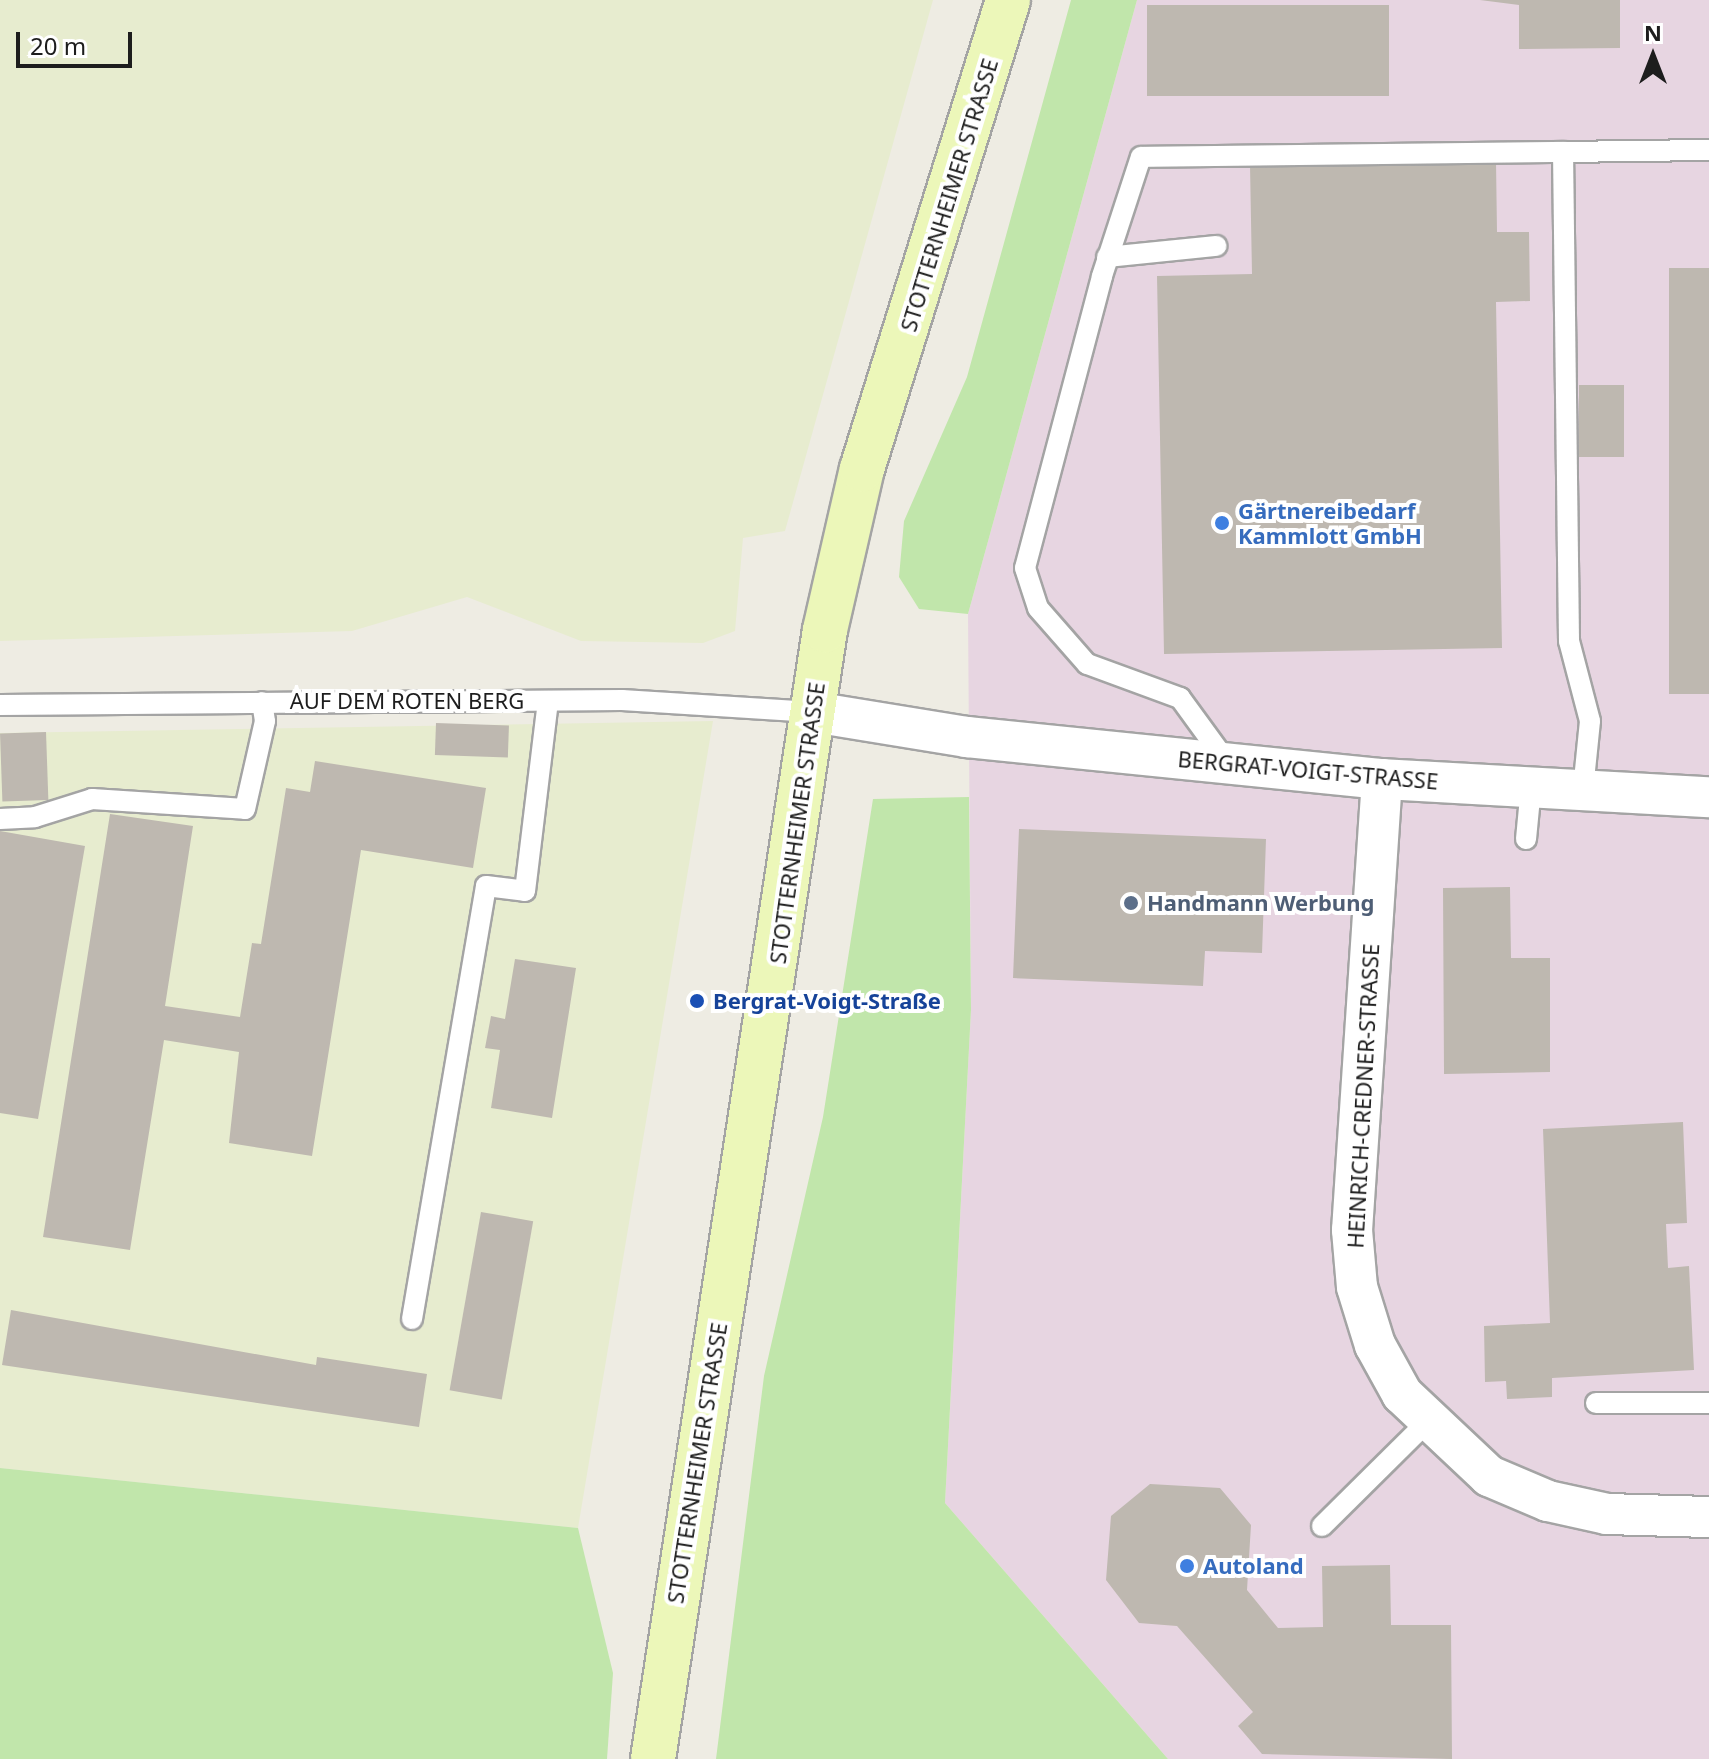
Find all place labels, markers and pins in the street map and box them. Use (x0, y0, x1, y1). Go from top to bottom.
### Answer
place label: Gärtnereibedarf Kammlott GmbH (1238, 497, 1422, 548)
marker: Gärtnereibedarf Kammlott GmbH (1213, 514, 1231, 532)
place label: Handmann Werbung (1147, 890, 1374, 916)
marker: Handmann Werbung (1122, 894, 1140, 912)
place label: Bergrat-Voigt-Straße (713, 988, 941, 1014)
marker: Bergrat-Voigt-Straße (688, 992, 706, 1010)
place label: Autoland (1203, 1553, 1304, 1579)
marker: Autoland (1178, 1557, 1196, 1575)

